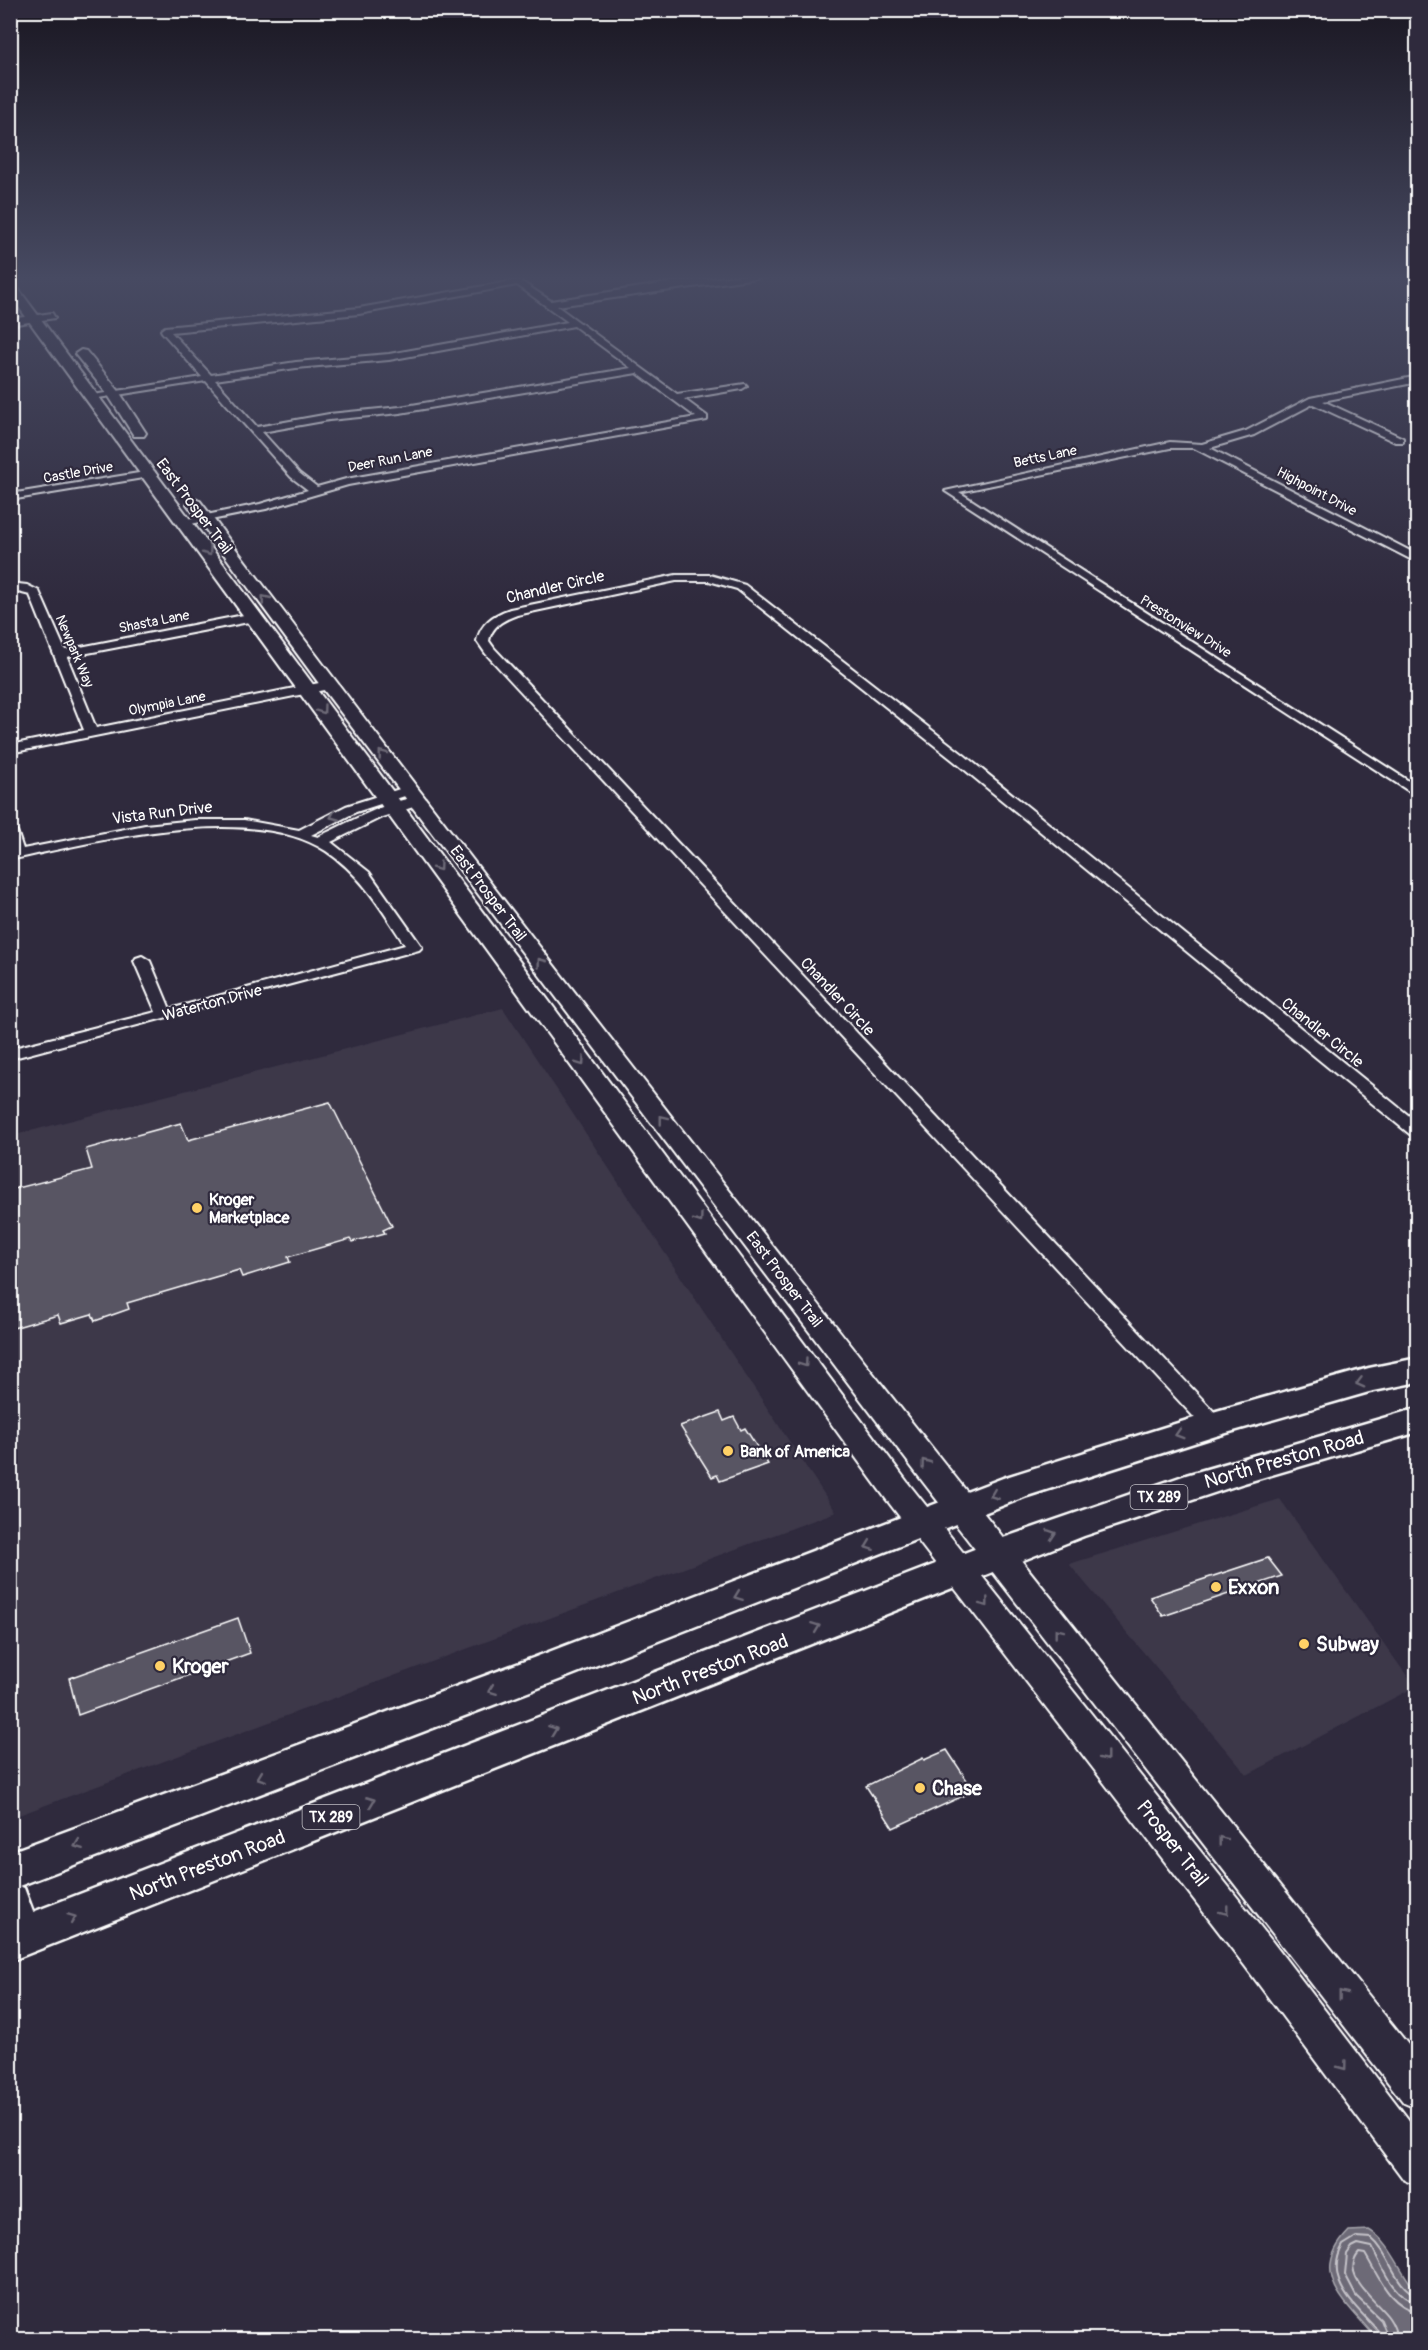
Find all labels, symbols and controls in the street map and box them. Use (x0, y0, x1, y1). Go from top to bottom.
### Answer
street label: Betts Lane (1012, 441, 1078, 471)
street label: Deer Run Lane (346, 443, 434, 476)
street label: East Prosper Trail (152, 455, 237, 559)
street label: Castle Drive (42, 458, 114, 487)
street label: Highpoint Drive (1274, 463, 1360, 520)
one-way arrow (201, 545, 212, 556)
street label: Chandler Circle (504, 566, 606, 608)
street label: Prestonview Drive (1137, 592, 1235, 661)
one-way arrow (261, 594, 272, 605)
street label: Shasta Lane (117, 606, 191, 637)
street label: Newpark Way (52, 612, 97, 690)
street label: Olympia Lane (127, 688, 207, 719)
one-way arrow (315, 703, 326, 714)
one-way arrow (378, 750, 389, 761)
street label: Vista Run Drive (111, 797, 214, 829)
one-way arrow (330, 809, 341, 821)
street label: East Prosper Trail (446, 842, 531, 946)
one-way arrow (431, 860, 442, 871)
street label: Chandler Circle (796, 953, 879, 1040)
one-way arrow (537, 957, 548, 968)
street label: Waterton Drive (160, 980, 264, 1026)
street label: Chandler Circle (1277, 993, 1368, 1072)
one-way arrow (574, 1055, 585, 1066)
one-way arrow (659, 1115, 670, 1126)
place label: Kroger Marketplace (209, 1190, 291, 1228)
marker: Kroger Marketplace (190, 1201, 204, 1215)
one-way arrow (691, 1213, 702, 1224)
street label: East Prosper Trail (742, 1228, 827, 1332)
one-way arrow (797, 1356, 808, 1367)
one-way arrow (1356, 1375, 1366, 1388)
street label: North Preston Road (1201, 1425, 1367, 1494)
one-way arrow (1174, 1427, 1185, 1440)
place label: Bank of America (740, 1442, 851, 1462)
marker: Bank of America (721, 1444, 735, 1458)
one-way arrow (921, 1458, 932, 1469)
road number: TX 289 (1130, 1485, 1188, 1509)
one-way arrow (989, 1488, 1000, 1500)
one-way arrow (1046, 1528, 1057, 1541)
one-way arrow (864, 1539, 875, 1551)
place label: Exxon (1228, 1575, 1279, 1600)
marker: Exxon (1209, 1580, 1223, 1594)
one-way arrow (733, 1588, 744, 1601)
one-way arrow (978, 1597, 989, 1608)
one-way arrow (810, 1622, 821, 1634)
one-way arrow (1054, 1627, 1065, 1638)
street label: North Preston Road (629, 1628, 792, 1711)
place label: Subway (1316, 1632, 1379, 1657)
marker: Subway (1297, 1637, 1311, 1651)
place label: Kroger (172, 1654, 229, 1679)
marker: Kroger (153, 1659, 167, 1673)
one-way arrow (487, 1683, 498, 1695)
one-way arrow (546, 1725, 557, 1737)
one-way arrow (1098, 1750, 1109, 1761)
one-way arrow (256, 1769, 267, 1782)
place label: Chase (932, 1776, 983, 1801)
marker: Chase (913, 1781, 927, 1795)
street label: Prosper Trail (1131, 1795, 1214, 1892)
one-way arrow (365, 1796, 376, 1808)
road number: TX 289 (302, 1805, 360, 1829)
street label: North Preston Road (126, 1824, 289, 1907)
one-way arrow (1218, 1836, 1229, 1847)
one-way arrow (74, 1838, 84, 1851)
one-way arrow (1218, 1904, 1229, 1915)
one-way arrow (66, 1912, 77, 1925)
one-way arrow (1339, 1989, 1350, 2000)
one-way arrow (1336, 2060, 1347, 2071)

